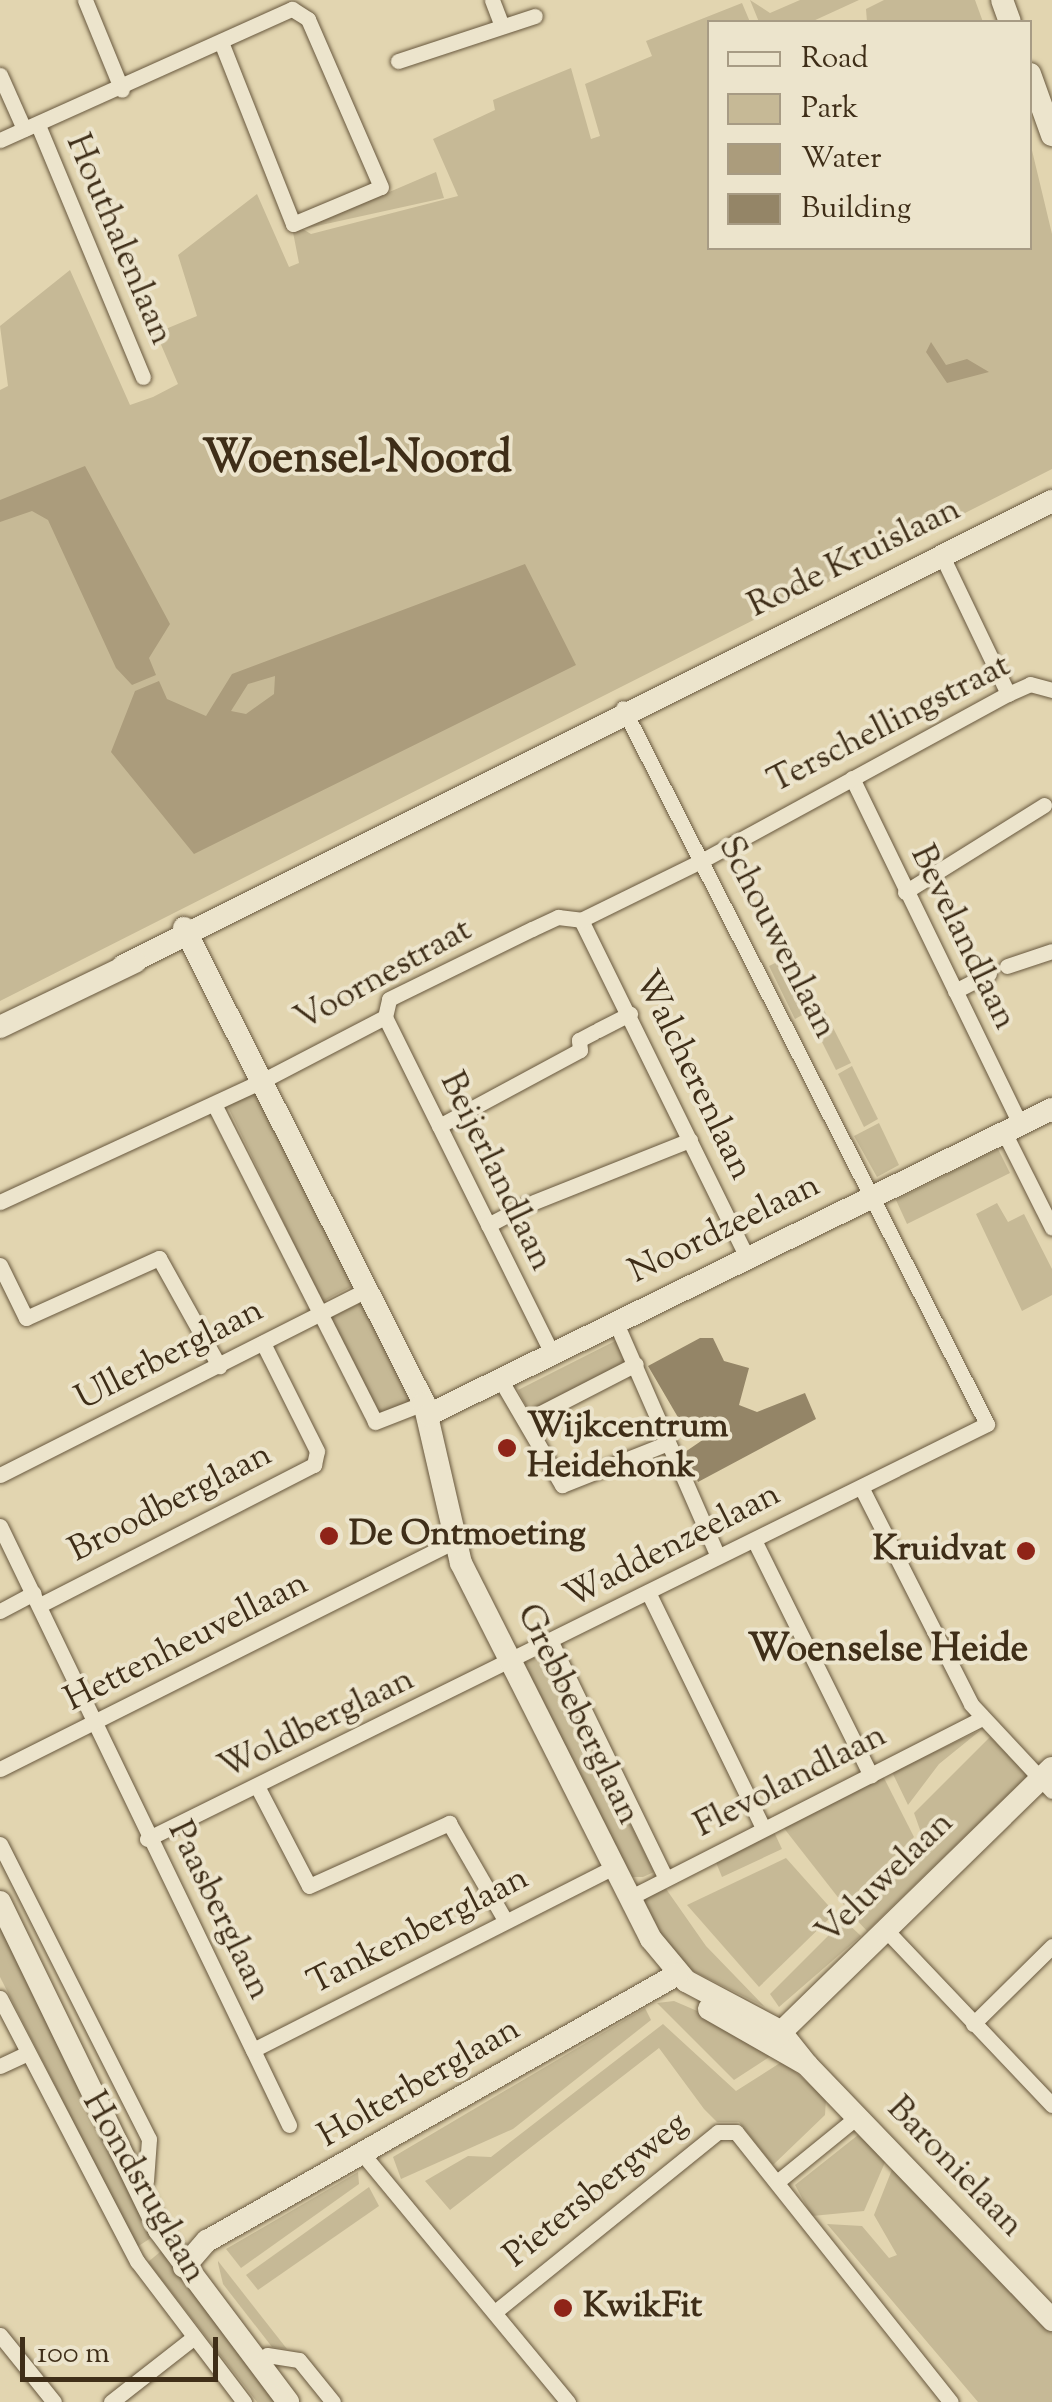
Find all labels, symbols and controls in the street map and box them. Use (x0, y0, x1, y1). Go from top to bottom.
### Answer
legend (707, 20, 1032, 250)
text: Road (801, 38, 868, 81)
text: Park (801, 88, 858, 131)
street label: Houthalenlaan (55, 128, 181, 352)
text: Water (801, 138, 882, 181)
text: Building (801, 188, 911, 231)
district label: Woensel-Noord (202, 434, 512, 488)
street label: Rode Kruislaan (742, 490, 968, 628)
street label: Terschellingstraat (762, 646, 1018, 804)
street label: Schouwenlaan (707, 830, 845, 1046)
street label: Bevelandlaan (899, 839, 1025, 1037)
street label: Voornestraat (288, 910, 480, 1042)
street label: Walcherenlaan (623, 965, 761, 1187)
street label: Beijerlandlaan (429, 1066, 561, 1278)
street label: Noordzeelaan (623, 1166, 827, 1294)
street label: Ullerberglaan (69, 1291, 271, 1421)
place label: Wijkcentrum Heidehonk (527, 1407, 728, 1489)
street label: Broodberglaan (63, 1435, 279, 1573)
marker: Wijkcentrum Heidehonk (496, 1437, 518, 1459)
street label: Waddenzeelaan (558, 1475, 788, 1619)
place label: De Ontmoeting (349, 1515, 586, 1557)
marker: De Ontmoeting (318, 1525, 340, 1547)
place label: Kruidvat (873, 1530, 1006, 1572)
marker: Kruidvat (1015, 1540, 1037, 1562)
street label: Hettenheuvellaan (58, 1564, 316, 1722)
street label: Grebbeberglaan (506, 1598, 648, 1832)
district label: Woenselse Heide (748, 1629, 1028, 1675)
street label: Woldberglaan (212, 1660, 422, 1790)
street label: Flevolandlaan (688, 1716, 894, 1848)
street label: Veluwelaan (809, 1803, 963, 1955)
street label: Paasberglaan (157, 1815, 279, 2007)
street label: Tankenberglaan (302, 1858, 536, 2006)
street label: Holterberglaan (312, 2009, 528, 2159)
street label: Hondsruglaan (71, 2085, 215, 2291)
street label: Baronielaan (877, 2089, 1031, 2247)
street label: Pietersbergweg (497, 2104, 697, 2278)
place label: KwikFit (583, 2287, 702, 2329)
marker: KwikFit (552, 2297, 574, 2319)
scale bar (25, 2317, 222, 2379)
text: 100 m (37, 2333, 110, 2376)

